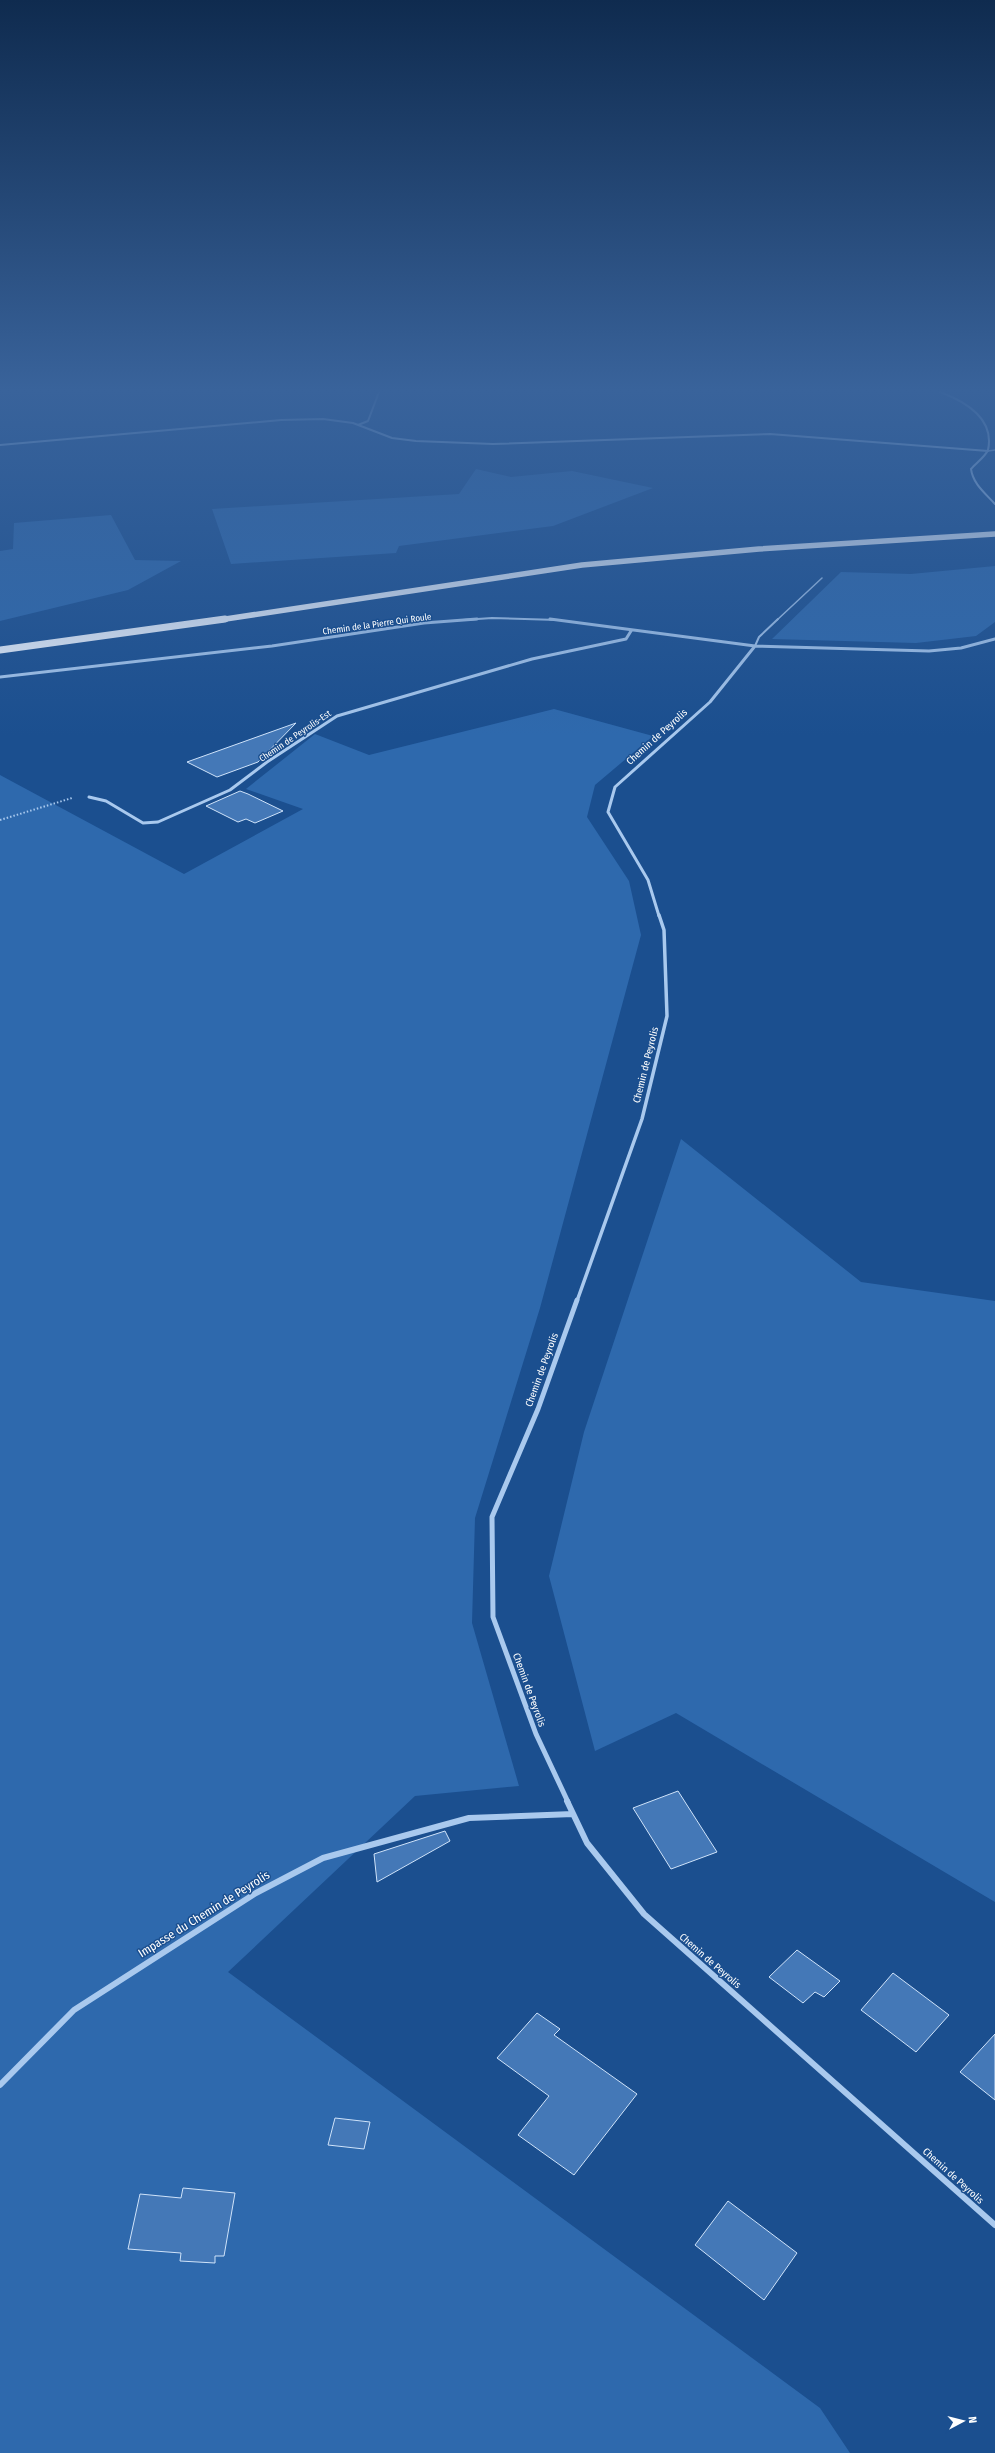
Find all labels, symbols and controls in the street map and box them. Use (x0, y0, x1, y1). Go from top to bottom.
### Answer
street label: Chemin de la Pierre Qui Roule (322, 611, 433, 637)
street label: Chemin de Peyrolis (624, 706, 690, 768)
street label: Chemin de Peyrolis-Est (257, 708, 333, 764)
street label: Chemin de Peyrolis (631, 1026, 661, 1104)
street label: Chemin de Peyrolis (523, 1331, 561, 1409)
street label: Chemin de Peyrolis (510, 1651, 548, 1729)
street label: Impasse du Chemin de Peyrolis (136, 1868, 272, 1960)
street label: Chemin de Peyrolis (677, 1931, 743, 1991)
street label: Chemin de Peyrolis (920, 2145, 986, 2207)
north arrow (943, 2401, 983, 2441)
text: N (966, 2416, 979, 2424)

